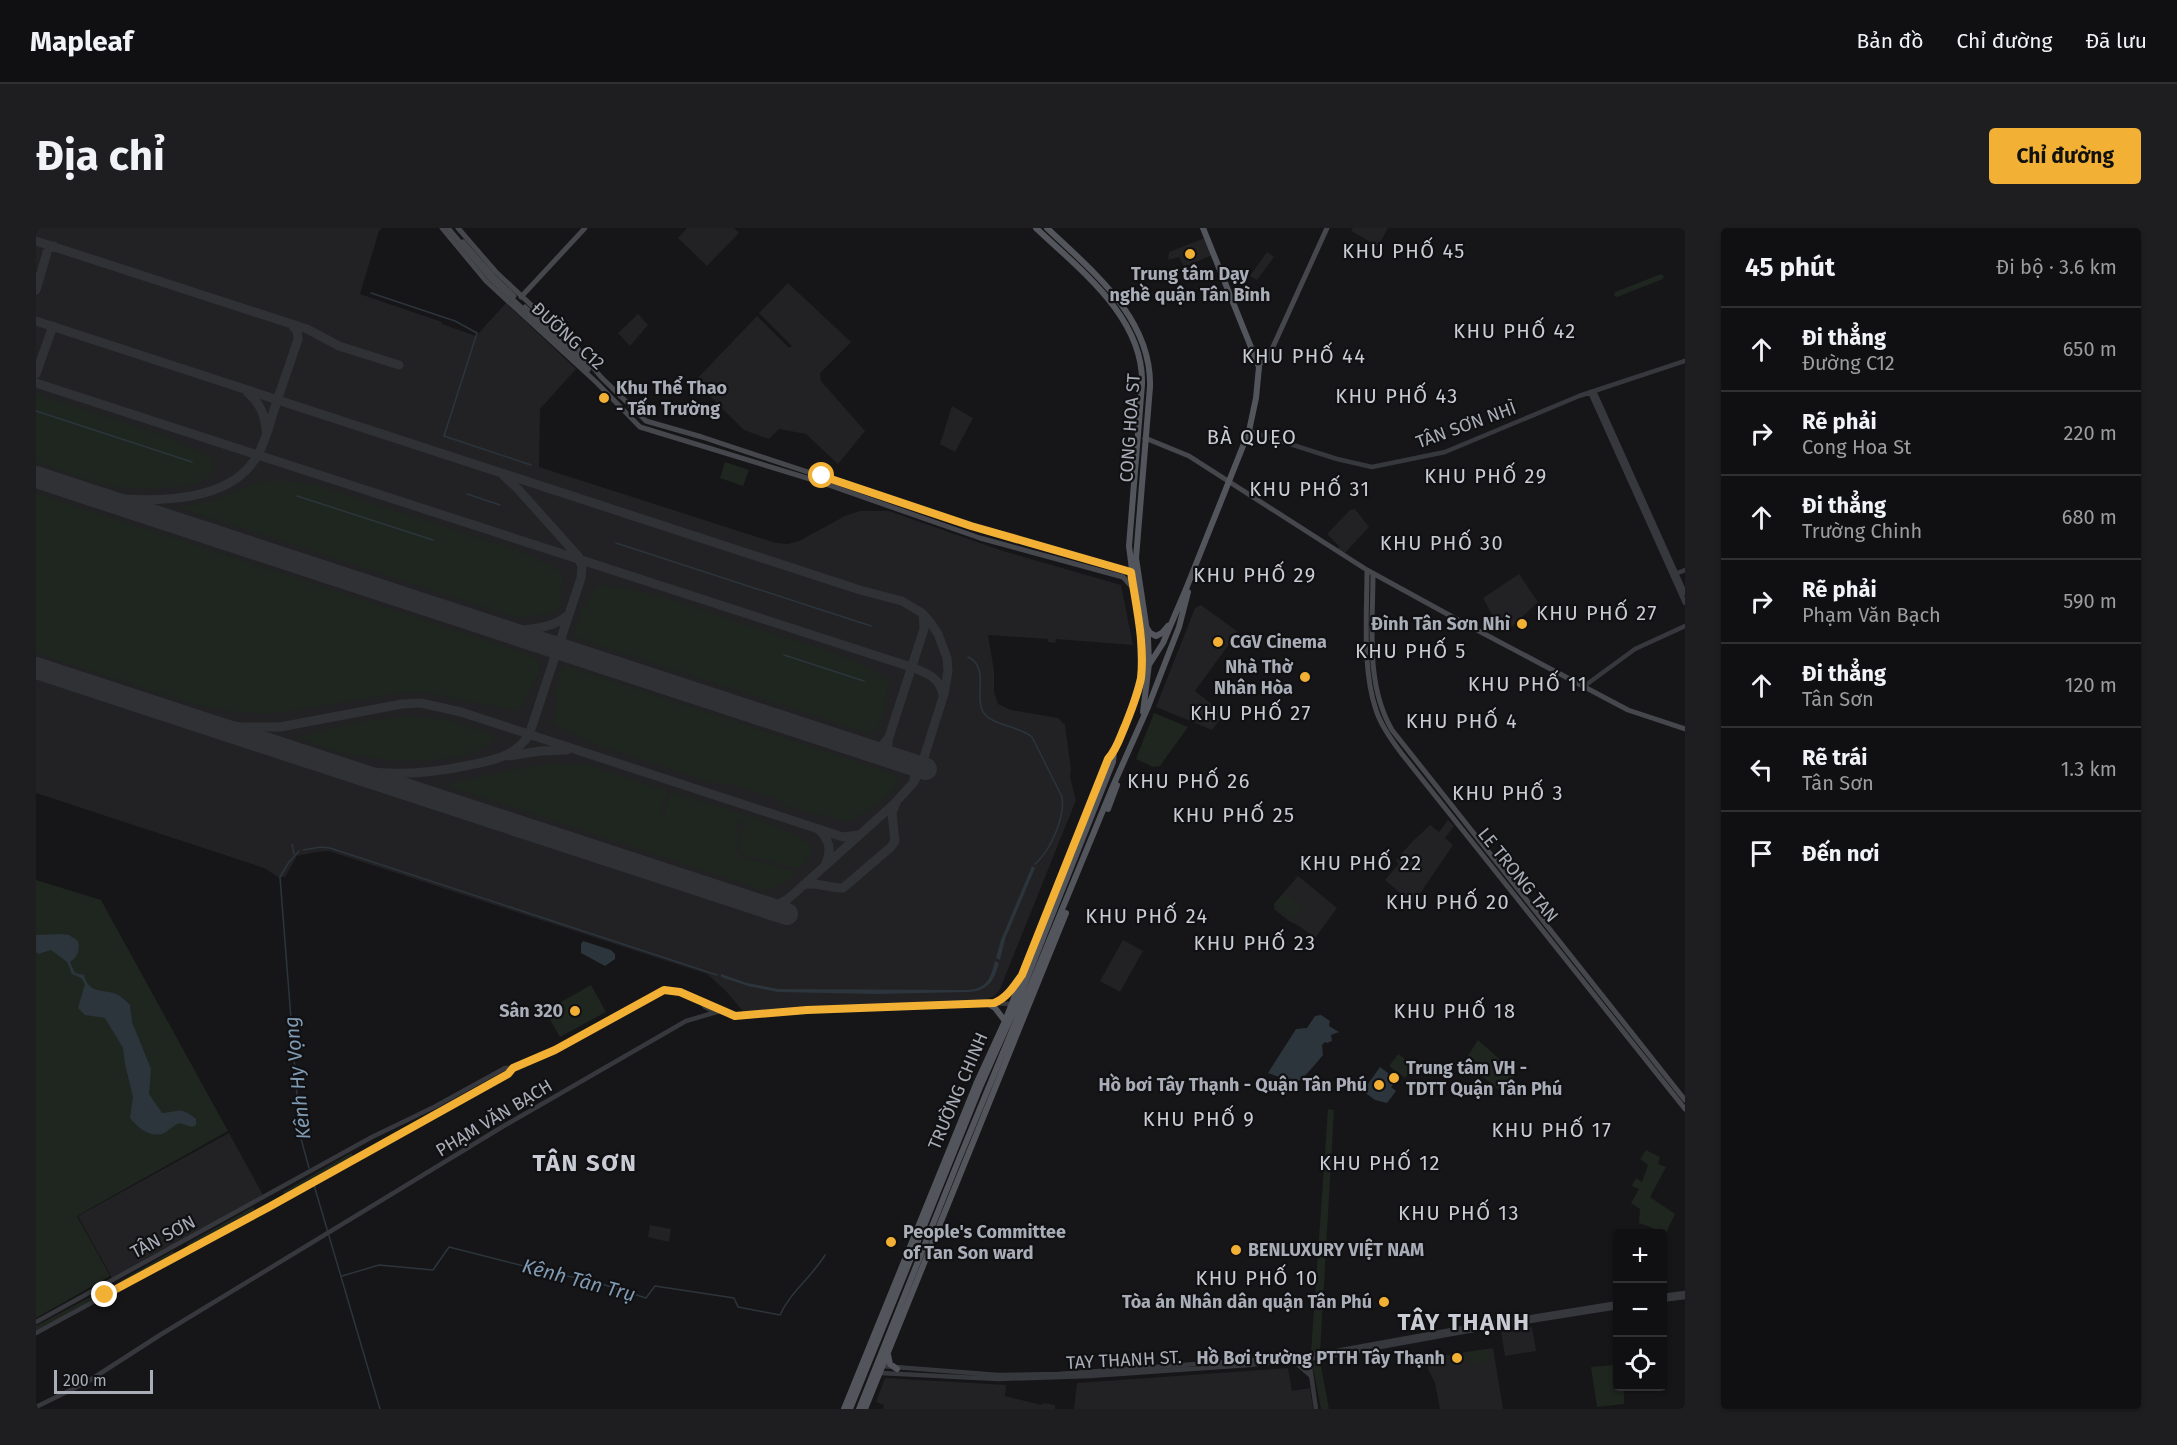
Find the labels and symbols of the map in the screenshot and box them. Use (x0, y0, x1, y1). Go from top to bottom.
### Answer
district label: KHU PHỐ 45 (1342, 236, 1466, 263)
marker: Trung tâm Dạy nghề quận Tân Bình (1183, 247, 1197, 261)
place label: Trung tâm Dạy nghề quận Tân Bình (1110, 263, 1270, 306)
street label: ĐƯỜNG C12 (527, 297, 609, 375)
district label: KHU PHỐ 42 (1453, 316, 1577, 343)
district label: KHU PHỐ 44 (1242, 341, 1366, 368)
street label: CONG HOA ST (1115, 372, 1145, 483)
place label: Khu Thể Thao - Tấn Trường (616, 375, 727, 420)
district label: KHU PHỐ 43 (1335, 381, 1459, 408)
marker: Khu Thể Thao - Tấn Trường (597, 391, 611, 405)
street label: TÂN SƠN NHÌ (1412, 396, 1519, 453)
district label: BÀ QUẸO (1207, 425, 1297, 449)
district label: KHU PHỐ 29 (1424, 461, 1548, 488)
route start (808, 462, 834, 488)
district label: KHU PHỐ 31 (1249, 474, 1371, 501)
district label: KHU PHỐ 30 (1380, 528, 1504, 555)
district label: KHU PHỐ 29 (1193, 560, 1317, 587)
district label: KHU PHỐ 27 (1536, 598, 1658, 625)
place label: Đình Tân Sơn Nhì (1371, 613, 1511, 635)
marker: Đình Tân Sơn Nhì (1515, 617, 1529, 631)
place label: CGV Cinema (1230, 631, 1327, 653)
marker: CGV Cinema (1211, 635, 1225, 649)
district label: KHU PHỐ 5 (1355, 636, 1467, 663)
place label: Nhà Thờ Nhân Hòa (1214, 656, 1294, 699)
district label: KHU PHỐ 11 (1468, 669, 1588, 696)
marker: Nhà Thờ Nhân Hòa (1298, 670, 1312, 684)
district label: KHU PHỐ 27 (1190, 698, 1312, 725)
district label: KHU PHỐ 4 (1406, 706, 1518, 733)
district label: KHU PHỐ 26 (1127, 766, 1251, 793)
district label: KHU PHỐ 3 (1452, 778, 1564, 805)
district label: KHU PHỐ 25 (1172, 800, 1296, 827)
street label: LE TRONG TAN (1473, 823, 1563, 927)
district label: KHU PHỐ 22 (1299, 848, 1423, 875)
district label: KHU PHỐ 20 (1386, 887, 1510, 914)
district label: KHU PHỐ 24 (1085, 901, 1209, 928)
district label: KHU PHỐ 23 (1193, 928, 1317, 955)
district label: KHU PHỐ 18 (1394, 996, 1516, 1023)
place label: Sân 320 (499, 1000, 563, 1022)
marker: Sân 320 (568, 1004, 582, 1018)
water label: Kênh Hy Vọng (279, 1015, 315, 1141)
street label: TRƯỜNG CHINH (923, 1029, 993, 1153)
place label: Trung tâm VH - TDTT Quận Tân Phú (1406, 1057, 1562, 1100)
marker: Trung tâm VH - TDTT Quận Tân Phú (1387, 1071, 1401, 1085)
place label: Hồ bơi Tây Thạnh - Quận Tân Phú (1099, 1073, 1367, 1096)
street label: PHẠM VĂN BẠCH (432, 1075, 556, 1161)
marker: Hồ bơi Tây Thạnh - Quận Tân Phú (1372, 1078, 1386, 1092)
district label: KHU PHỐ 9 (1143, 1104, 1255, 1131)
district label: KHU PHỐ 17 (1492, 1115, 1612, 1142)
district label: TÂN SƠN (533, 1148, 637, 1177)
district label: KHU PHỐ 12 (1319, 1148, 1441, 1175)
district label: KHU PHỐ 13 (1398, 1198, 1520, 1225)
street label: TÂN SƠN (127, 1211, 199, 1263)
place label: People's Committee of Tan Son ward (903, 1221, 1066, 1264)
marker: People's Committee of Tan Son ward (884, 1235, 898, 1249)
place label: BENLUXURY VIỆT NAM (1248, 1238, 1424, 1261)
marker: BENLUXURY VIỆT NAM (1229, 1243, 1243, 1257)
water label: Kênh Tân Trụ (520, 1253, 638, 1307)
district label: KHU PHỐ 10 (1195, 1263, 1319, 1290)
route end (91, 1281, 117, 1307)
place label: Tòa án Nhân dân quận Tân Phú (1122, 1291, 1372, 1313)
marker: Tòa án Nhân dân quận Tân Phú (1377, 1295, 1391, 1309)
district label: TÂY THẠNH (1397, 1307, 1531, 1336)
street label: TAY THANH ST. (1066, 1346, 1182, 1374)
place label: Hồ Bơi trường PTTH Tây Thạnh (1197, 1346, 1445, 1369)
marker: Hồ Bơi trường PTTH Tây Thạnh (1450, 1351, 1464, 1365)
scale bar (54, 1367, 153, 1394)

